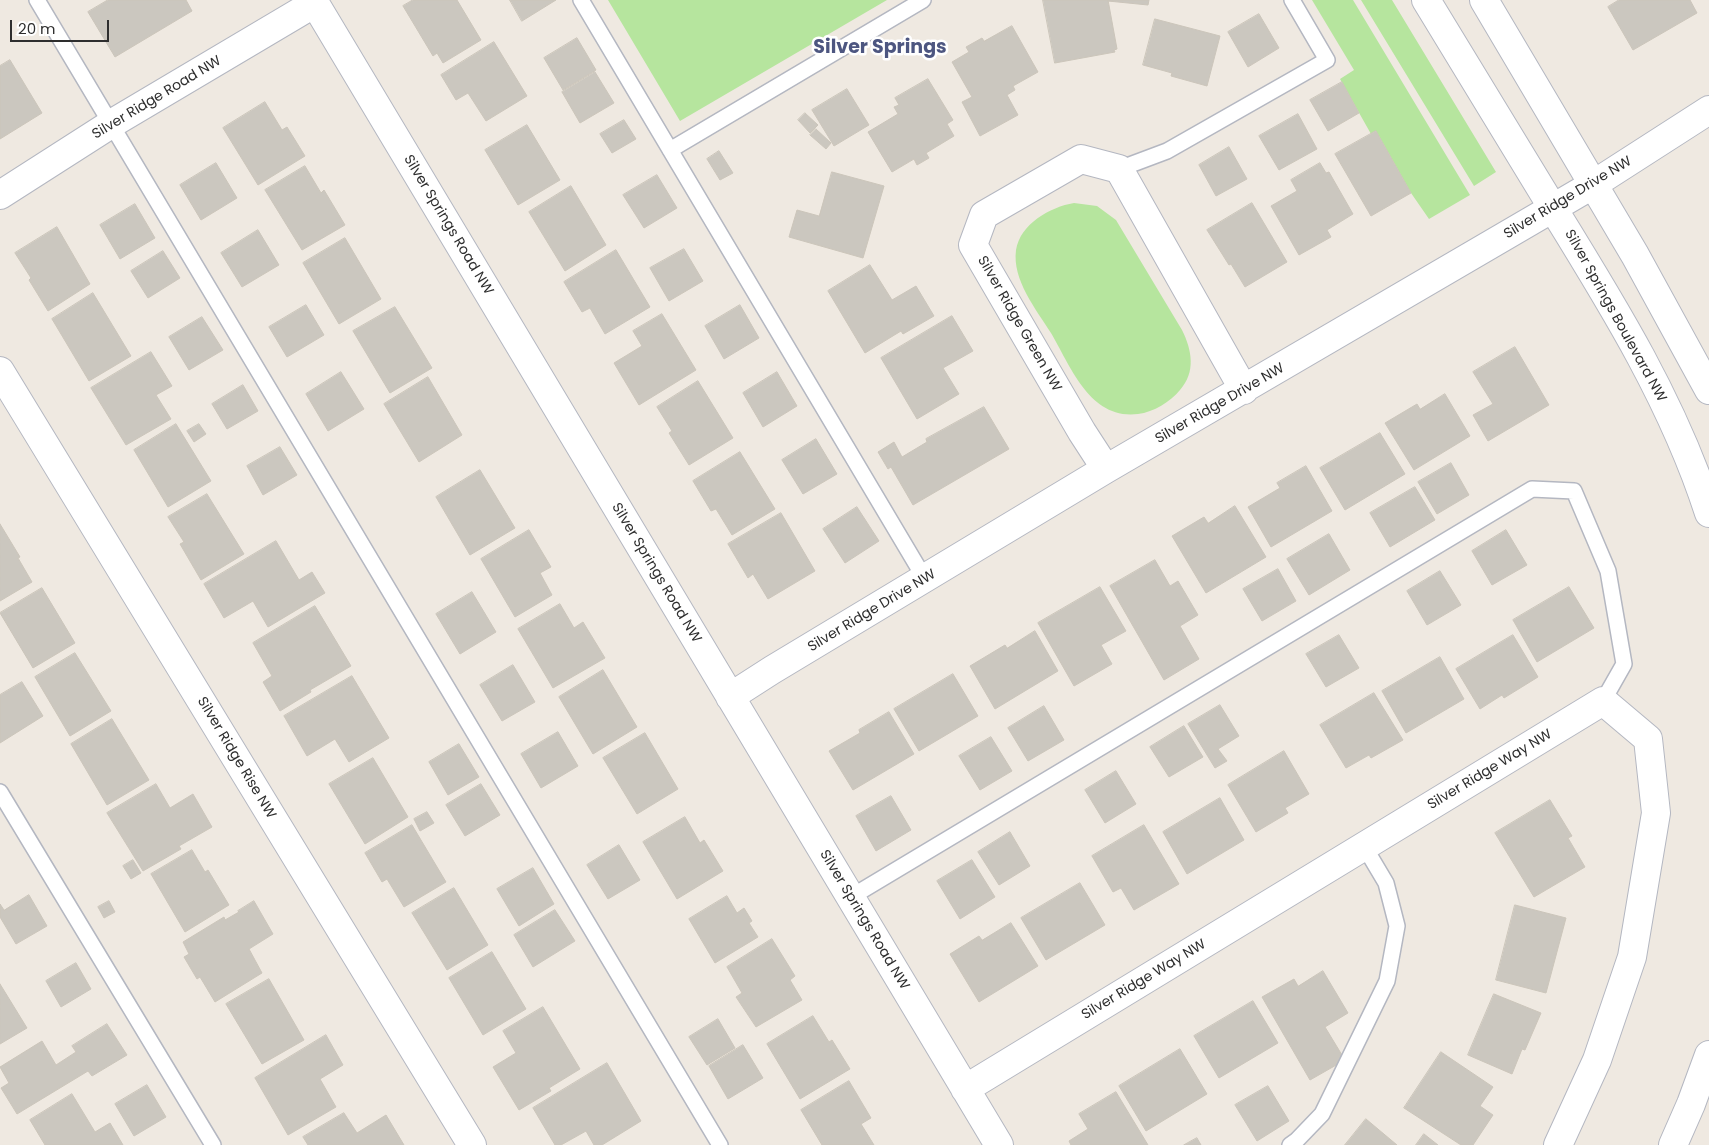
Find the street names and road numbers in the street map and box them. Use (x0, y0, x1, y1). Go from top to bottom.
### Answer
street label: Silver Ridge Road NW (89, 53, 225, 143)
street label: Silver Springs Road NW (400, 152, 496, 298)
street label: Silver Ridge Drive NW (1501, 153, 1635, 243)
street label: Silver Springs Boulevard NW (1561, 227, 1669, 405)
street label: Silver Ridge Green NW (973, 253, 1065, 395)
street label: Silver Ridge Drive NW (1152, 360, 1288, 448)
street label: Silver Springs Road NW (608, 500, 704, 646)
street label: Silver Ridge Drive NW (805, 566, 939, 656)
street label: Silver Ridge Rise NW (193, 694, 279, 822)
street label: Silver Ridge Way NW (1425, 726, 1555, 814)
street label: Silver Springs Road NW (816, 847, 912, 993)
street label: Silver Ridge Way NW (1079, 936, 1209, 1024)

